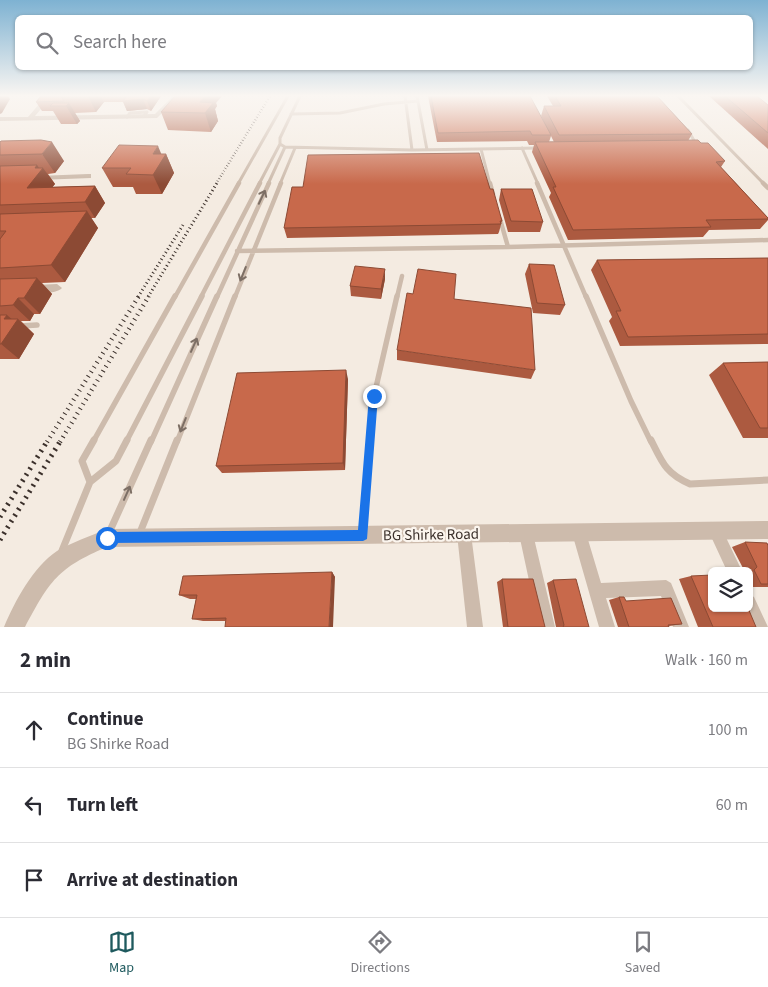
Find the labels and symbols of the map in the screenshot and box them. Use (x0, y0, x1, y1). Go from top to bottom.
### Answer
one-way arrow (257, 190, 267, 205)
one-way arrow (238, 266, 248, 281)
one-way arrow (190, 338, 200, 353)
route end (363, 385, 386, 408)
one-way arrow (178, 417, 187, 432)
one-way arrow (123, 486, 133, 501)
street label: BG Shirke Road (383, 524, 479, 546)
route start (96, 527, 119, 550)

